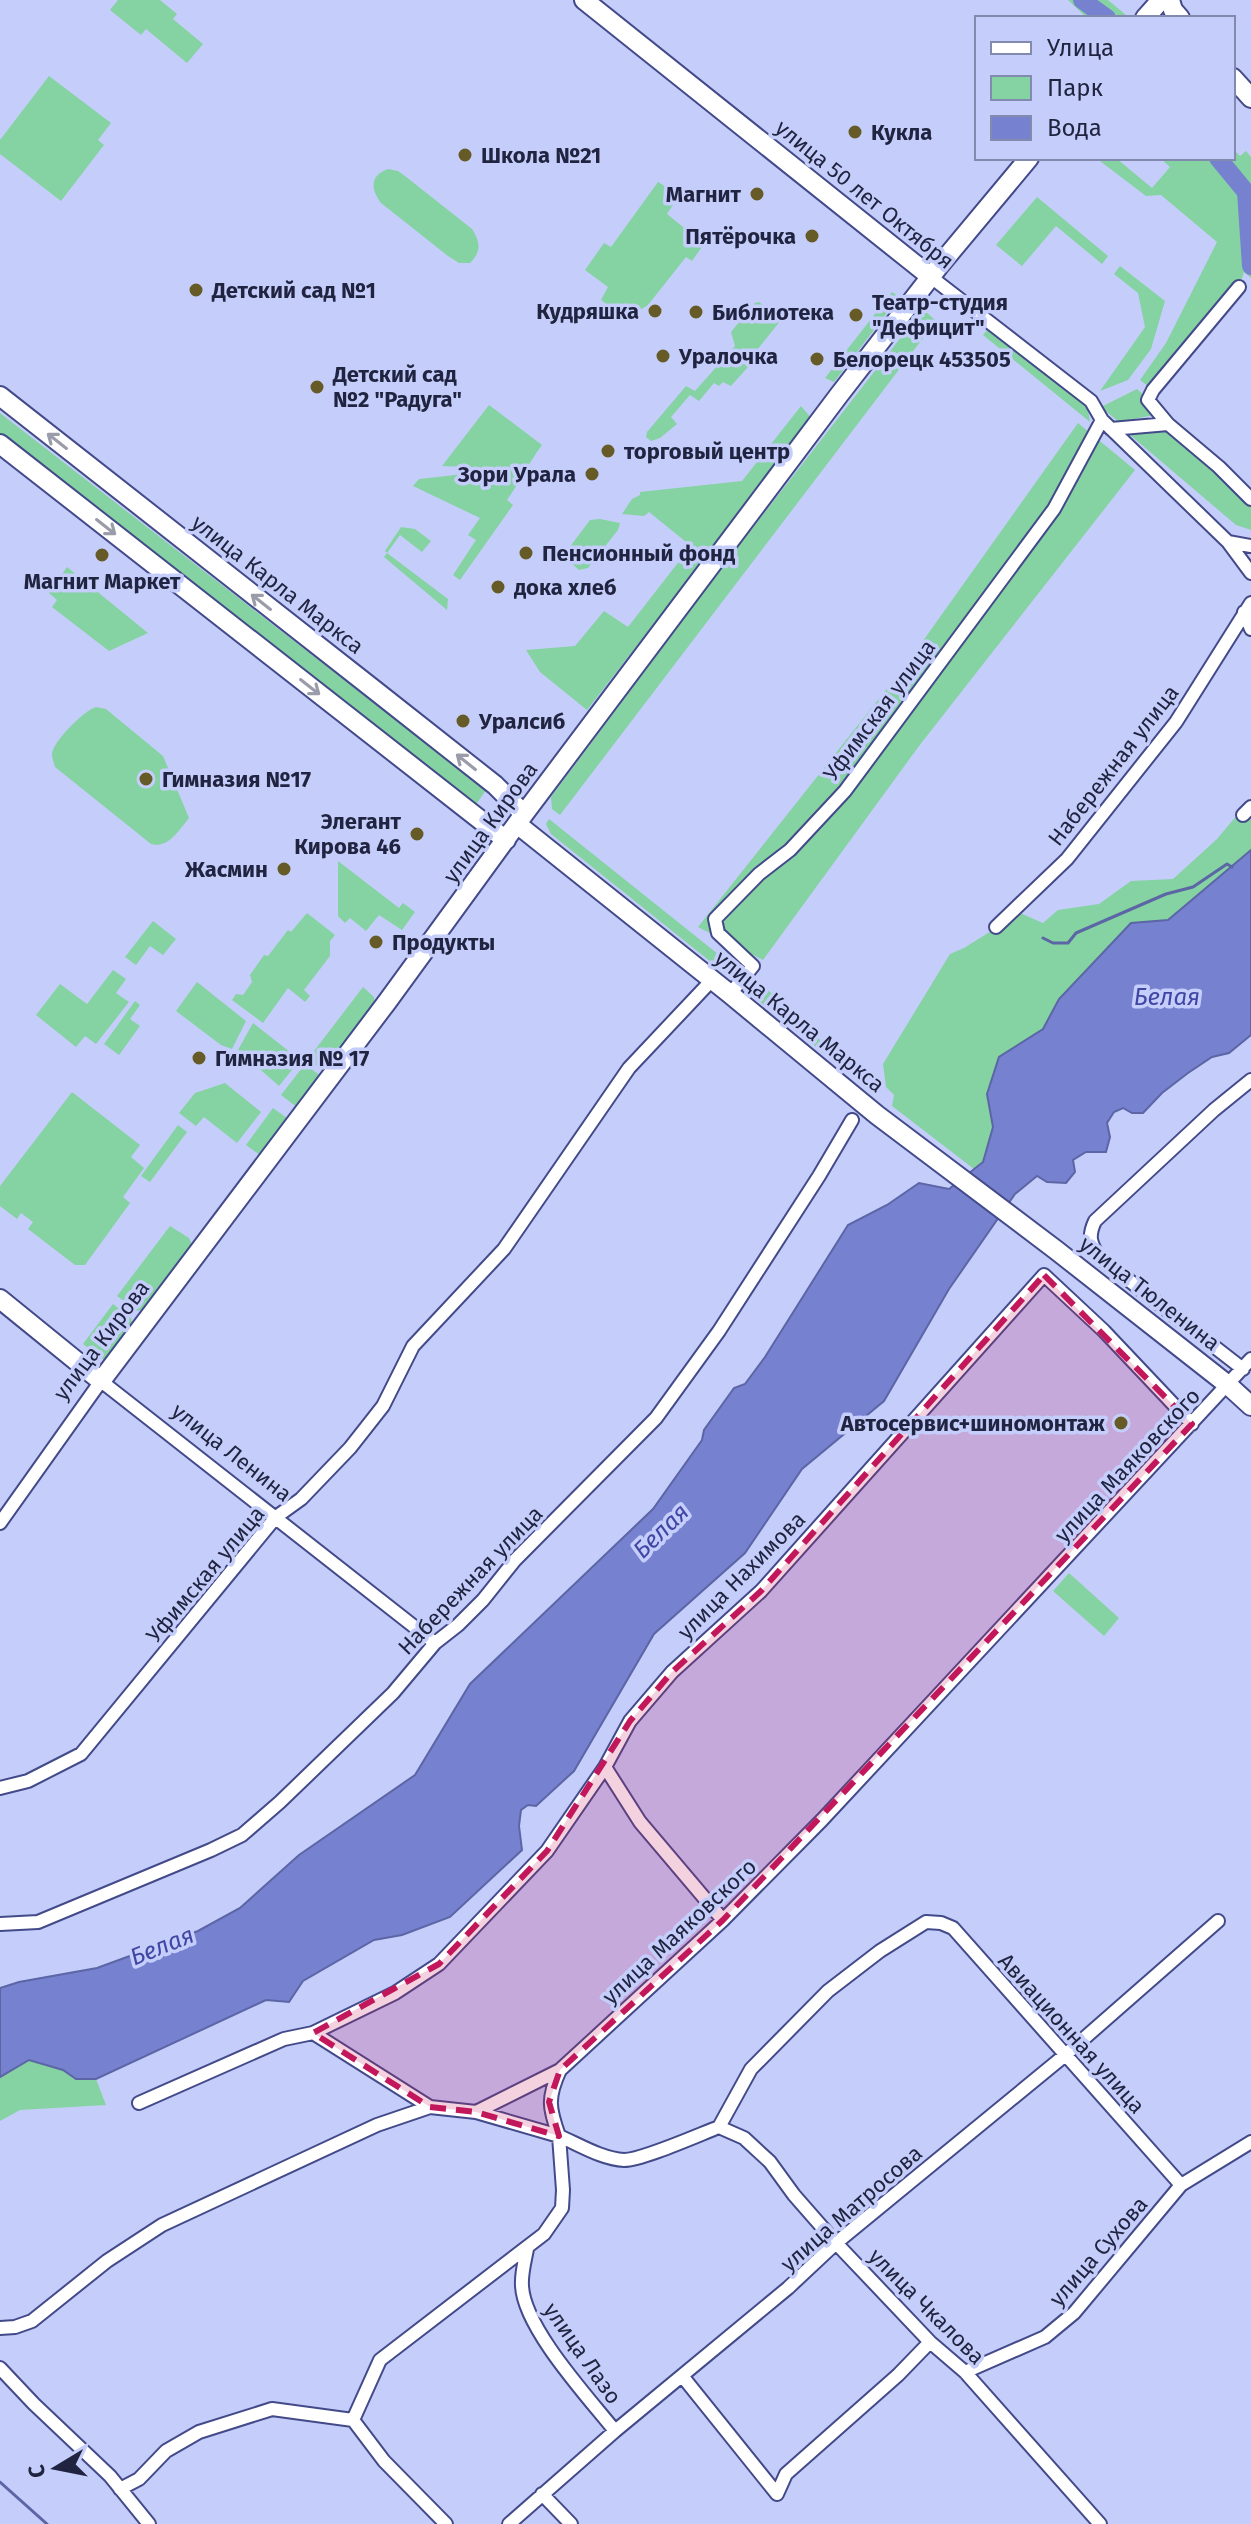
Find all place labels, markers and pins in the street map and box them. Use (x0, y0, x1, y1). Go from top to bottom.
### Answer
place label: Кукла (871, 119, 932, 146)
marker: Кукла (846, 123, 864, 141)
place label: Школа №21 (481, 142, 601, 169)
marker: Школа №21 (456, 146, 474, 164)
place label: Магнит (666, 181, 742, 208)
marker: Магнит (748, 185, 766, 203)
place label: Пятёрочка (685, 223, 796, 250)
marker: Пятёрочка (803, 227, 821, 245)
place label: Детский сад №1 (211, 277, 376, 304)
marker: Детский сад №1 (187, 281, 205, 299)
place label: Театр-студия "Дефицит" (872, 289, 1008, 341)
place label: Кудряшка (536, 298, 639, 325)
place label: Библиотека (712, 299, 834, 326)
marker: Кудряшка (646, 302, 664, 320)
marker: Библиотека (687, 303, 705, 321)
marker: Театр-студия "Дефицит" (847, 306, 865, 324)
place label: Уралочка (678, 343, 778, 370)
place label: Белорецк 453505 (833, 346, 1011, 373)
marker: Уралочка (654, 347, 672, 365)
marker: Белорецк 453505 (808, 350, 826, 368)
place label: Детский сад №2 "Радуга" (332, 361, 462, 413)
marker: Детский сад №2 "Радуга" (308, 378, 326, 396)
place label: торговый центр (624, 438, 790, 465)
marker: торговый центр (599, 442, 617, 460)
place label: Зори Урала (457, 461, 576, 488)
marker: Зори Урала (583, 465, 601, 483)
place label: Пенсионный фонд (542, 540, 736, 567)
marker: Пенсионный фонд (517, 544, 535, 562)
marker: Магнит Маркет (93, 546, 111, 564)
place label: Магнит Маркет (24, 568, 181, 595)
place label: дока хлеб (514, 574, 617, 601)
marker: дока хлеб (489, 578, 507, 596)
place label: Уралсиб (478, 708, 565, 735)
marker: Уралсиб (454, 712, 472, 730)
place label: Гимназия №17 (162, 766, 311, 793)
marker: Гимназия №17 (137, 770, 155, 788)
place label: Элегант Кирова 46 (294, 808, 402, 860)
marker: Элегант Кирова 46 (408, 825, 426, 843)
place label: Жасмин (184, 856, 268, 883)
marker: Жасмин (275, 860, 293, 878)
place label: Продукты (392, 929, 495, 956)
marker: Продукты (367, 933, 385, 951)
place label: Гимназия № 17 (215, 1045, 369, 1072)
marker: Гимназия № 17 (190, 1049, 208, 1067)
place label: Автосервис+шиномонтаж (840, 1410, 1105, 1437)
marker: Автосервис+шиномонтаж (1112, 1414, 1130, 1432)

